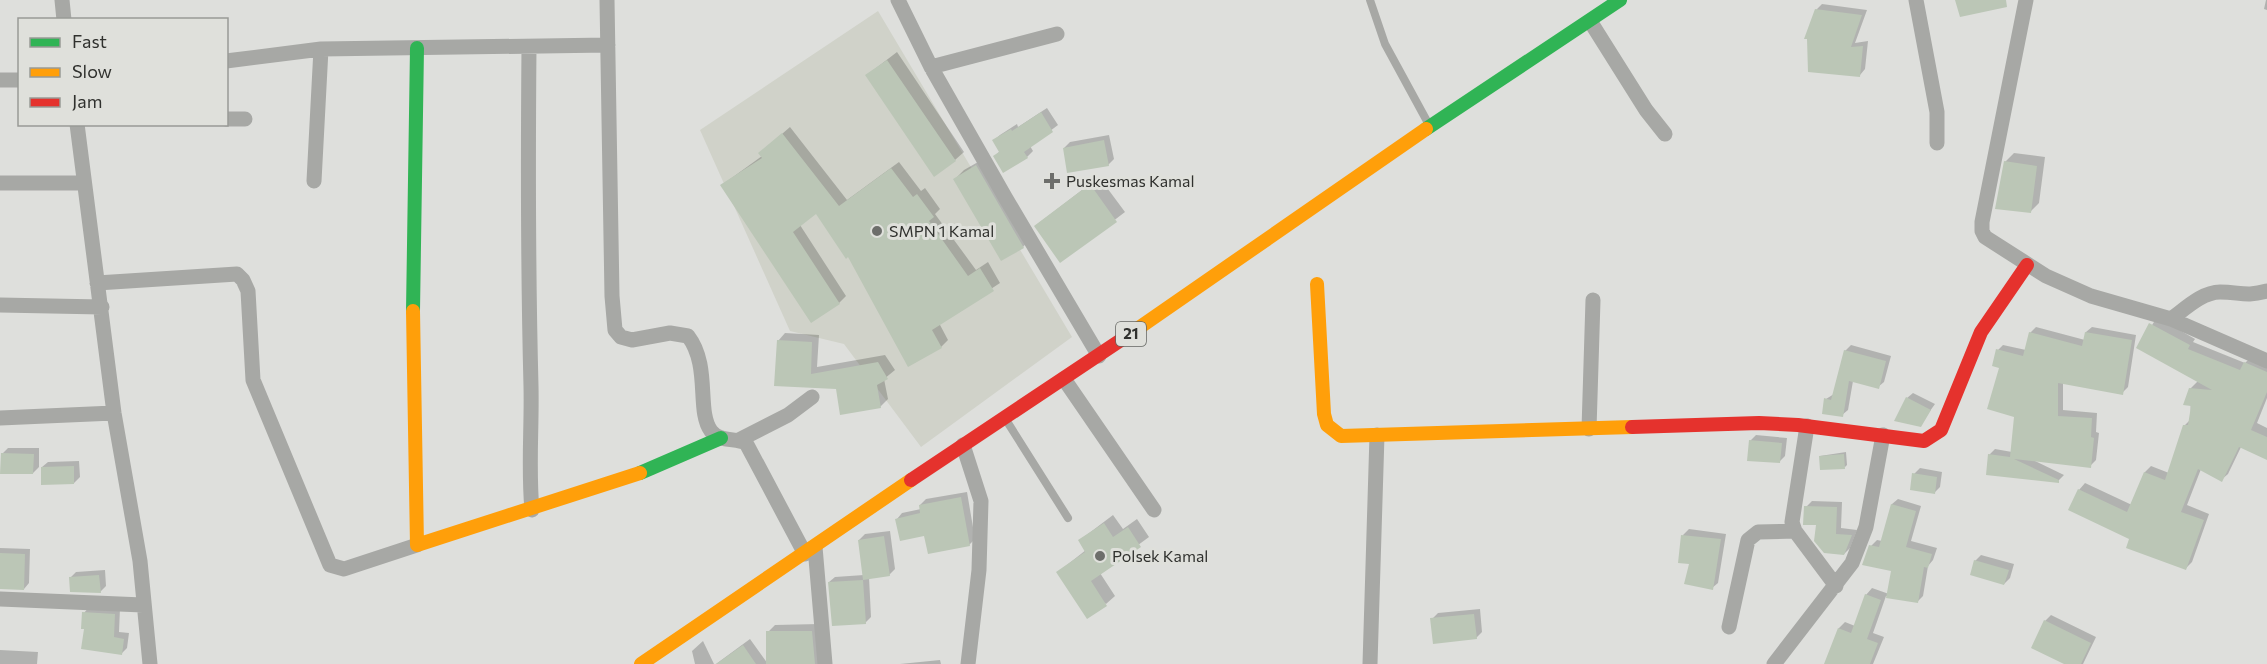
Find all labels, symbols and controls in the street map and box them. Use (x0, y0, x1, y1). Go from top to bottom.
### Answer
legend (18, 18, 228, 126)
text: Fast (72, 30, 107, 52)
text: Slow (72, 60, 112, 82)
text: Jam (72, 90, 102, 112)
place label: Puskesmas Kamal (1066, 171, 1194, 190)
marker: Puskesmas Kamal (1043, 172, 1061, 190)
place label: SMPN 1 Kamal (889, 221, 994, 240)
marker: SMPN 1 Kamal (870, 224, 884, 238)
road number: 21 (1116, 322, 1146, 346)
place label: Polsek Kamal (1112, 546, 1208, 565)
marker: Polsek Kamal (1093, 549, 1107, 563)

